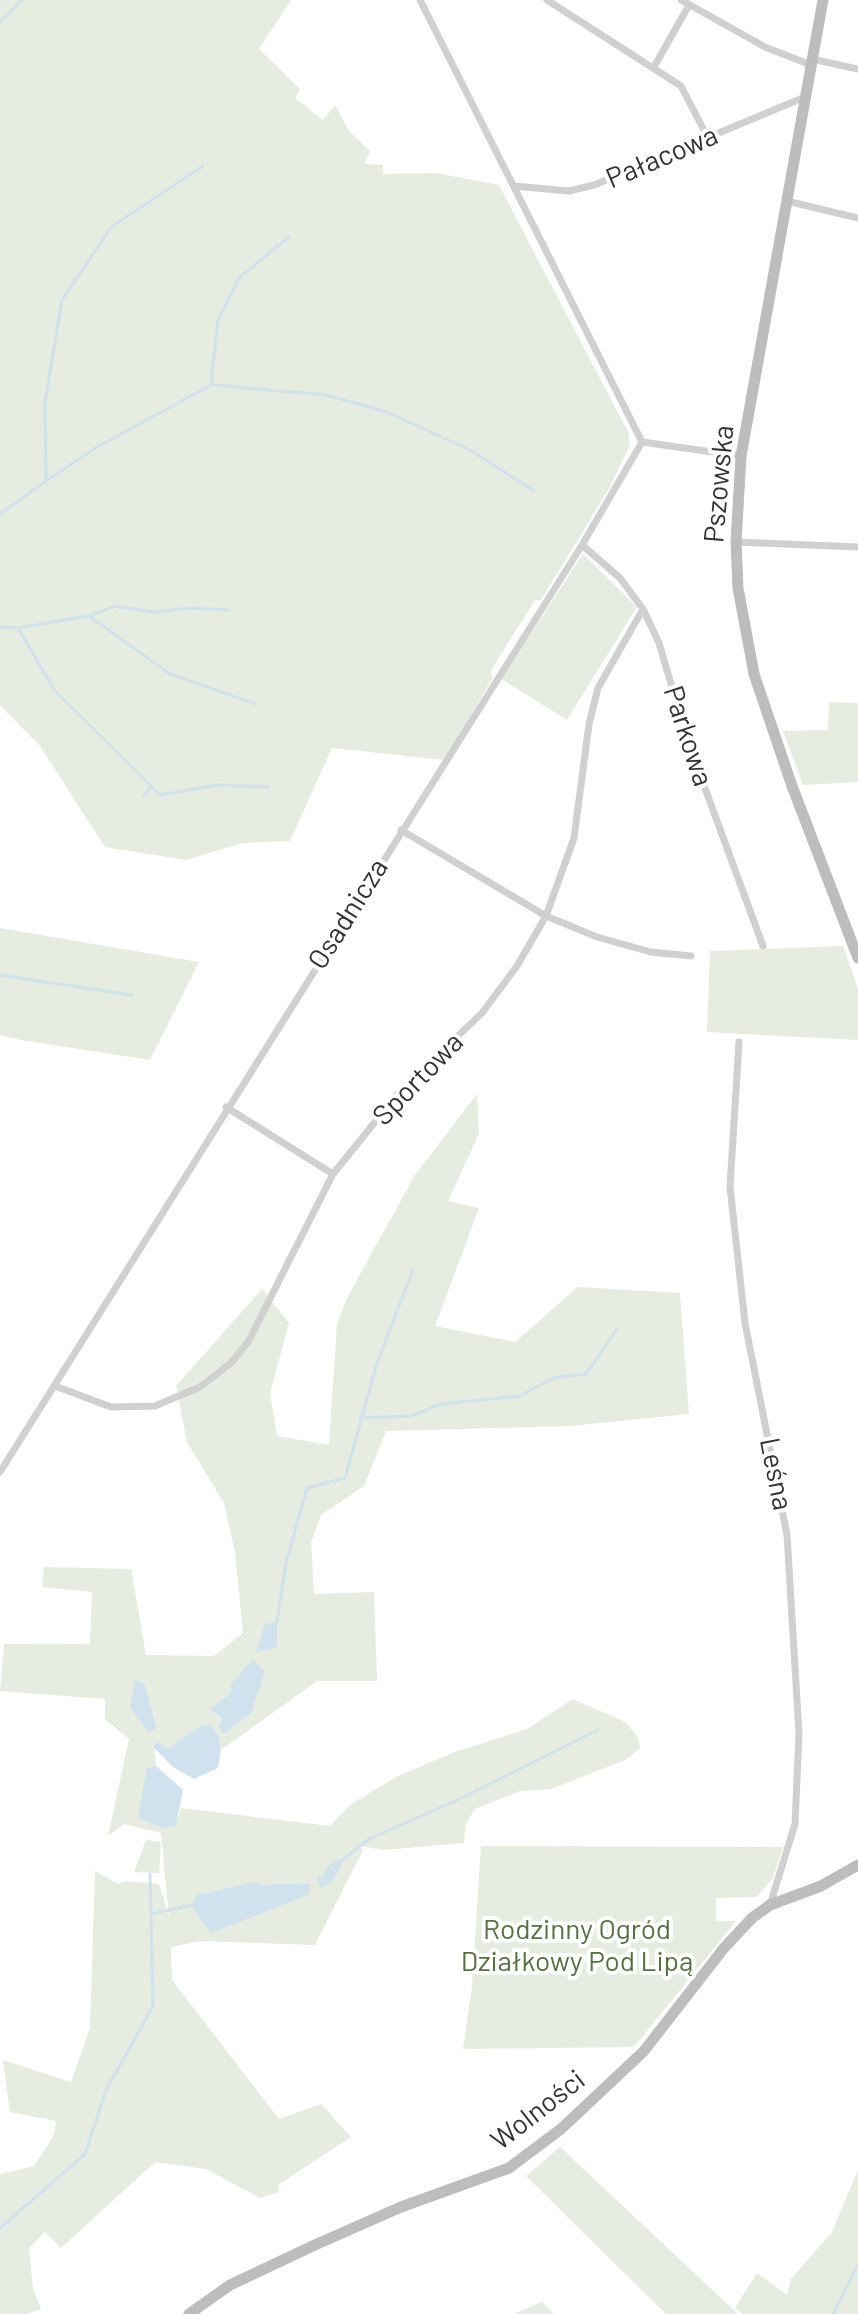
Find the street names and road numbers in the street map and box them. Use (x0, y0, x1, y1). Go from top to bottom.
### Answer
street label: Pałacowa (601, 118, 723, 196)
street label: Pszowska (697, 424, 741, 544)
street label: Parkowa (656, 682, 720, 790)
street label: Osadnicza (301, 852, 395, 976)
street label: Sportowa (366, 1026, 470, 1132)
street label: Leśna (752, 1435, 800, 1513)
street label: Wolności (484, 2063, 592, 2157)

